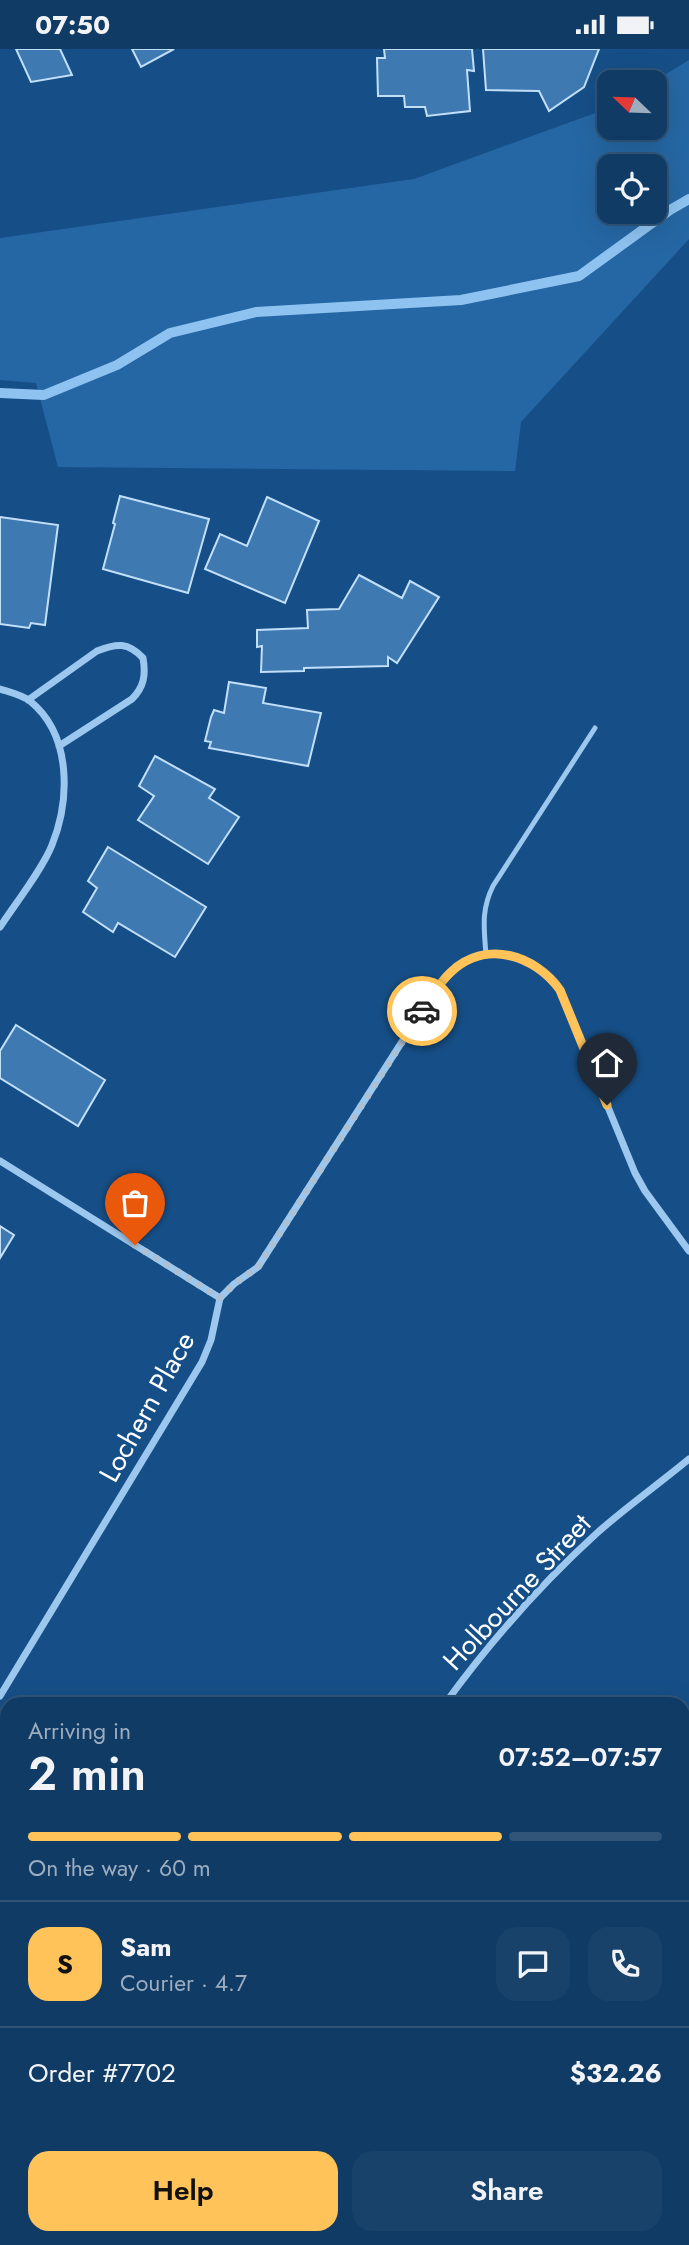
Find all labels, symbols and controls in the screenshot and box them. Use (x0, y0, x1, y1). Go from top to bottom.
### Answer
text: 07:50 (35, 6, 110, 44)
north arrow (597, 70, 667, 140)
map controls (597, 70, 667, 224)
button: locate (597, 154, 667, 224)
courier (387, 976, 457, 1046)
icon: car (403, 992, 441, 1030)
pin (577, 1033, 637, 1105)
icon: home (588, 1044, 626, 1082)
pin (105, 1173, 165, 1245)
icon: bag (116, 1184, 154, 1222)
street label: Lochern Place (89, 1324, 205, 1490)
street label: Holbourne Street (433, 1504, 601, 1680)
text: Arriving in (28, 1714, 131, 1748)
text: 07:52–07:57 (498, 1738, 662, 1776)
text: 2 min (28, 1741, 146, 1807)
text: On the way · 60 m (28, 1851, 211, 1885)
button: chat (496, 1927, 570, 2001)
button: phone (588, 1927, 662, 2001)
text: Sam (120, 1928, 172, 1966)
text: S (57, 1945, 73, 1983)
text: Courier · 4.7 (120, 1966, 247, 2000)
text: Order #7702 (28, 2054, 176, 2092)
text: $32.26 (570, 2054, 662, 2092)
button: Help (28, 2151, 338, 2231)
button: Share (352, 2151, 662, 2231)

